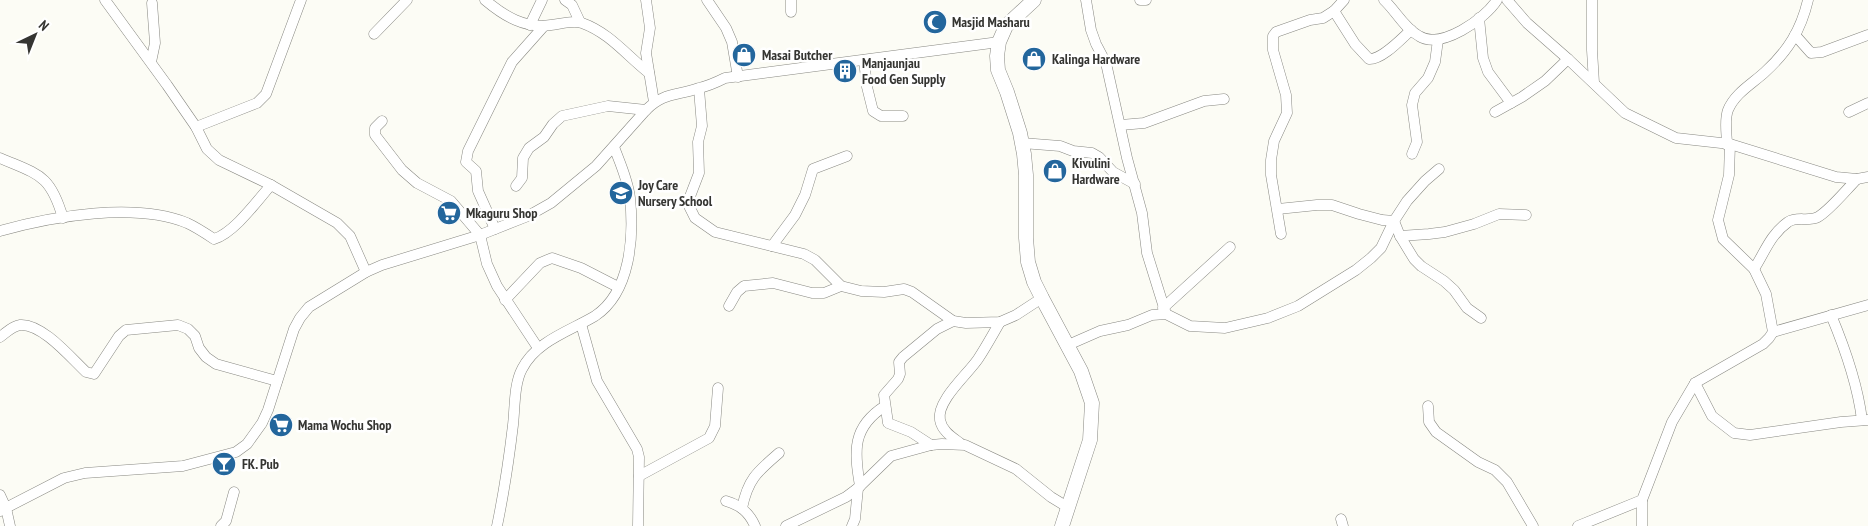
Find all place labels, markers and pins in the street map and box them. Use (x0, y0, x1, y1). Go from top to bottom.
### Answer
mosque icon: Masjid Masharu (922, 9, 948, 35)
place label: Masjid Masharu (952, 13, 1030, 31)
shop icon: Masai Butcher (731, 42, 757, 68)
place label: Masai Butcher (762, 46, 833, 64)
shop icon: Kalinga Hardware (1021, 46, 1047, 72)
place label: Kalinga Hardware (1052, 50, 1140, 68)
place label: Manjaunjau Food Gen Supply (862, 54, 946, 88)
building icon: Manjaunjau Food Gen Supply (832, 58, 858, 84)
place label: Kivulini Hardware (1072, 154, 1120, 188)
shop icon: Kivulini Hardware (1042, 158, 1068, 184)
place label: Joy Care Nursery School (637, 176, 713, 210)
school or university icon: Joy Care Nursery School (608, 180, 634, 206)
supermarket icon: Mkaguru Shop (436, 200, 462, 226)
place label: Mkaguru Shop (466, 204, 537, 222)
supermarket icon: Mama Wochu Shop (268, 412, 294, 438)
place label: Mama Wochu Shop (298, 416, 392, 434)
bar icon: FK. Pub (211, 451, 237, 477)
place label: FK. Pub (242, 455, 279, 473)

